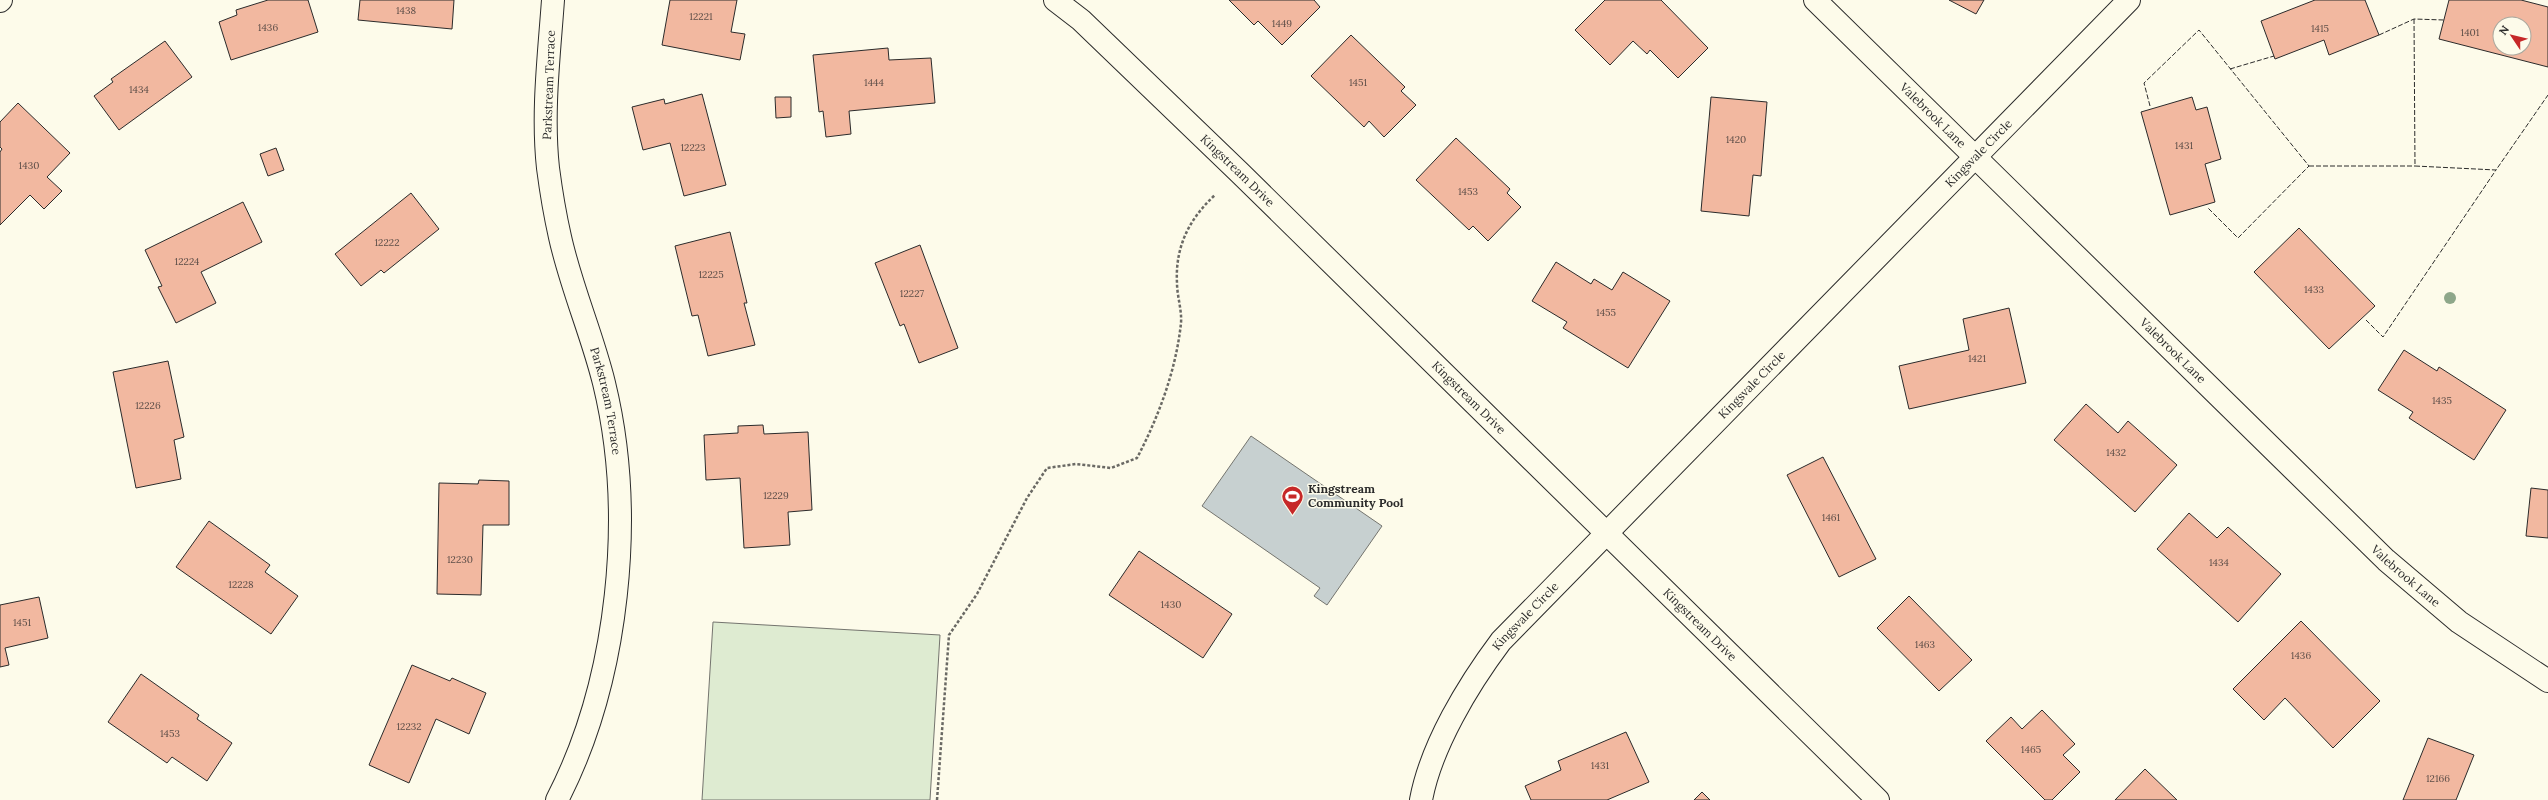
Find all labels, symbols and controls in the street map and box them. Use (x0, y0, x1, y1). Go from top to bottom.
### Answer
house number: 1438 (396, 4, 417, 17)
house number: 12221 (689, 10, 713, 23)
north arrow (2492, 16, 2532, 56)
house number: 1449 (1272, 17, 1292, 30)
house number: 1436 (258, 21, 278, 34)
house number: 1415 (2311, 22, 2329, 35)
text: N (2496, 22, 2512, 38)
house number: 1401 (2461, 26, 2480, 39)
street label: Parkstream Terrace (539, 29, 558, 140)
house number: 1444 (864, 76, 885, 89)
house number: 1451 (1349, 76, 1367, 89)
street label: Valebrook Lane (1896, 79, 1970, 151)
house number: 1434 (129, 83, 150, 96)
street label: Kingsvale Circle (1942, 116, 2015, 190)
street label: Kingstream Drive (1198, 131, 1278, 210)
house number: 1420 (1726, 133, 1746, 146)
house number: 1431 (2175, 139, 2193, 152)
house number: 12223 (680, 141, 706, 154)
house number: 1430 (19, 159, 39, 172)
house number: 1453 (1458, 185, 1478, 198)
house number: 12222 (374, 236, 400, 249)
house number: 12224 (175, 255, 200, 268)
house number: 12225 (698, 268, 724, 281)
house number: 1433 (2304, 283, 2325, 296)
house number: 12227 (900, 287, 925, 300)
house number: 1455 (1596, 306, 1616, 319)
street label: Valebrook Lane (2136, 314, 2210, 386)
street label: Parkstream Terrace (587, 345, 624, 456)
street label: Kingsvale Circle (1715, 347, 1789, 422)
house number: 1421 (1968, 352, 1986, 365)
street label: Kingstream Drive (1429, 358, 1509, 437)
house number: 1435 (2432, 394, 2452, 407)
house number: 12226 (135, 399, 161, 412)
house number: 1432 (2106, 446, 2126, 459)
place label: Kingstream Community Pool (1308, 481, 1404, 510)
sports icon: Kingstream Community Pool (1279, 483, 1305, 516)
house number: 12229 (763, 489, 789, 502)
house number: 1461 (1822, 511, 1841, 524)
street label: Valebrook Lane (2367, 541, 2444, 610)
house number: 12230 (447, 553, 473, 566)
house number: 1434 (2209, 556, 2230, 569)
house number: 12228 (228, 578, 254, 591)
street label: Kingsvale Circle (1489, 578, 1562, 653)
street label: Kingstream Drive (1660, 585, 1740, 664)
house number: 1430 (1161, 598, 1181, 611)
house number: 1451 (13, 616, 31, 629)
house number: 1463 (1915, 638, 1936, 651)
house number: 1436 (2291, 649, 2311, 662)
house number: 12232 (396, 720, 422, 733)
house number: 1453 (160, 727, 180, 740)
house number: 1465 (2021, 743, 2041, 756)
house number: 1431 (1591, 759, 1609, 772)
house number: 12166 (2426, 772, 2450, 785)

